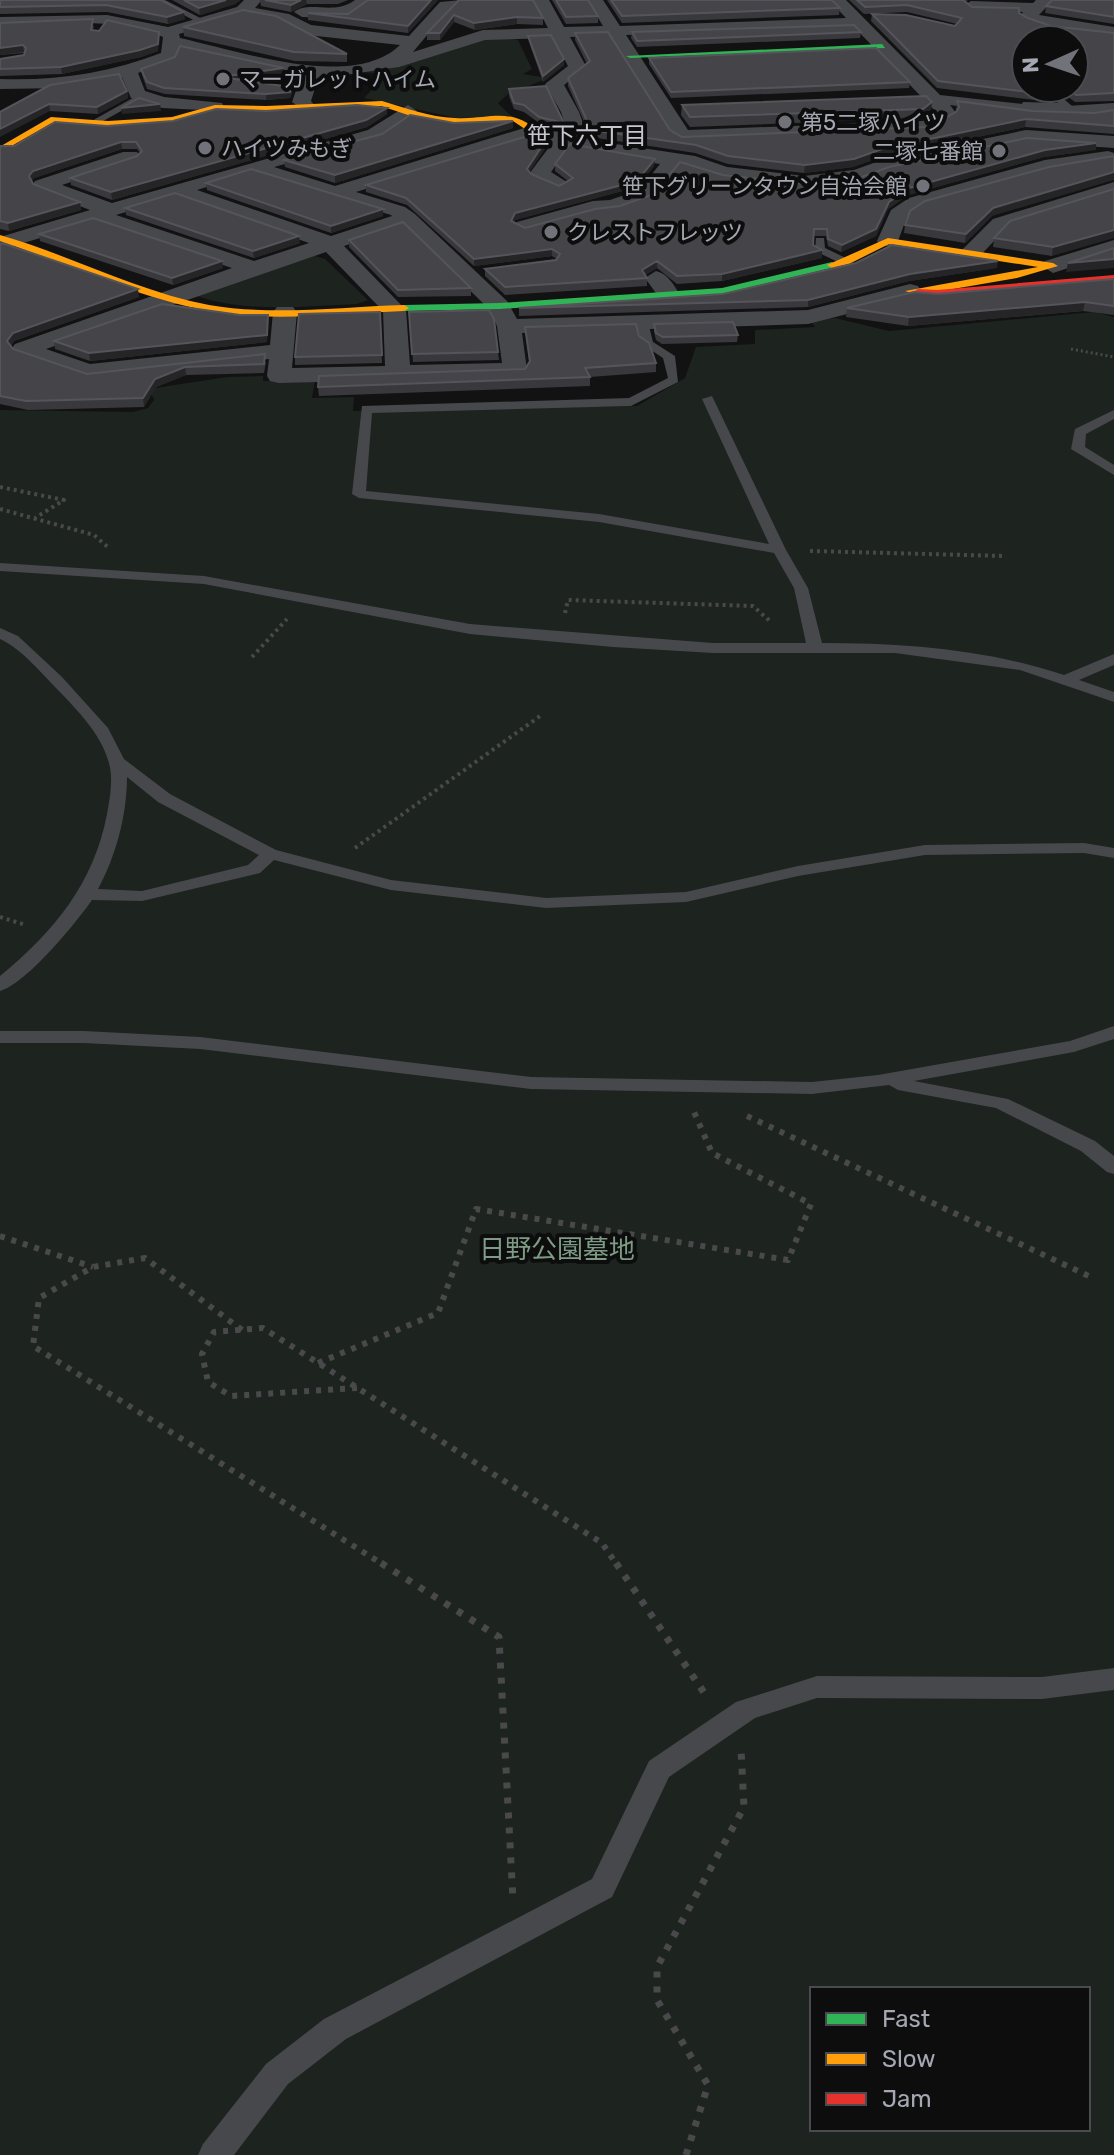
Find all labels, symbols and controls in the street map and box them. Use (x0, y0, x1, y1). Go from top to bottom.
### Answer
north arrow (1010, 24, 1090, 104)
text: N (1017, 56, 1044, 74)
place label: マーガレットハイム (239, 66, 436, 93)
marker: マーガレットハイム (214, 70, 232, 88)
place label: 第5二塚ハイツ (801, 109, 946, 136)
marker: 第5二塚ハイツ (776, 113, 794, 131)
district label: 笹下六丁目 (527, 122, 647, 150)
place label: ハイツみもぎ (221, 135, 353, 162)
place label: 二塚七番館 (873, 138, 983, 165)
marker: ハイツみもぎ (196, 139, 214, 157)
marker: 二塚七番館 (990, 142, 1008, 160)
place label: 笹下グリーンタウン自治会館 (622, 173, 907, 200)
marker: 笹下グリーンタウン自治会館 (914, 177, 932, 195)
place label: クレストフレッツ (567, 219, 743, 246)
marker: クレストフレッツ (542, 223, 560, 241)
park label: 日野公園墓地 (479, 1234, 635, 1265)
legend (810, 1987, 1090, 2131)
text: Fast (882, 2005, 930, 2033)
text: Slow (882, 2045, 935, 2073)
text: Jam (882, 2085, 932, 2113)

